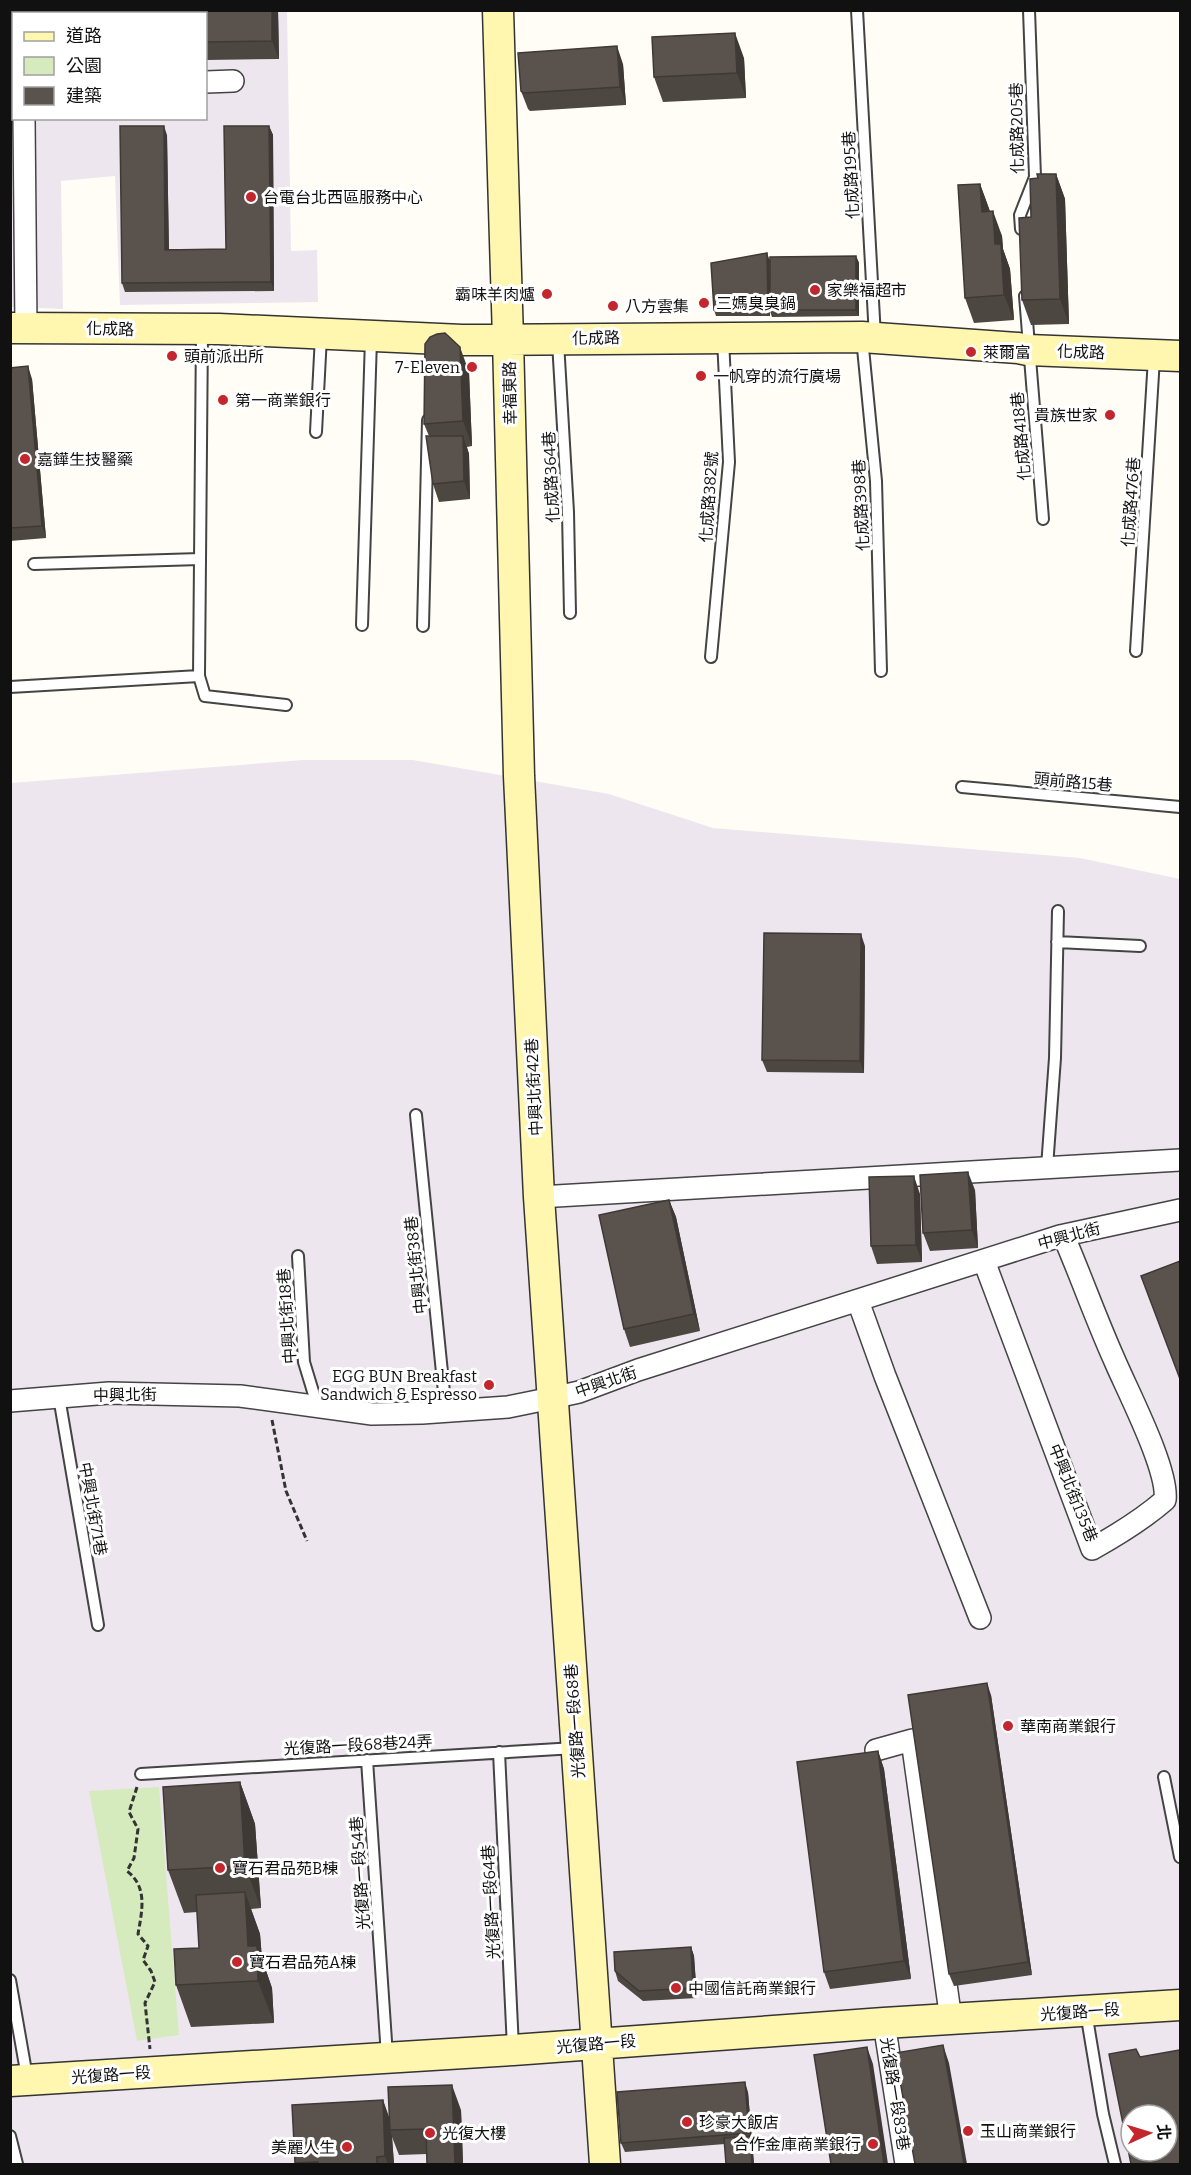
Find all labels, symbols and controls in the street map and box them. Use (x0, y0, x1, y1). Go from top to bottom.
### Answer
legend (12, 12, 207, 120)
text: 道路 (66, 25, 102, 47)
text: 公園 (66, 55, 102, 77)
street label: 化成路205巷 (1007, 82, 1027, 174)
text: 建築 (66, 85, 102, 107)
street label: 化成路195巷 (839, 130, 863, 220)
place label: 台電台北西區服務中心 (263, 188, 423, 207)
marker: 台電台北西區服務中心 (244, 190, 258, 204)
place label: 家樂福超市 (827, 281, 907, 300)
marker: 家樂福超市 (808, 283, 822, 297)
place label: 霸味羊肉爐 (455, 285, 535, 304)
marker: 霸味羊肉爐 (540, 287, 554, 301)
place label: 三媽臭臭鍋 (716, 294, 796, 313)
marker: 三媽臭臭鍋 (697, 296, 711, 310)
place label: 八方雲集 (625, 297, 689, 316)
marker: 八方雲集 (606, 299, 620, 313)
street label: 化成路 (86, 319, 134, 339)
street label: 化成路 (572, 328, 620, 348)
street label: 化成路 (1057, 342, 1105, 362)
place label: 萊爾富 (983, 343, 1031, 362)
marker: 萊爾富 (964, 345, 978, 359)
place label: 頭前派出所 (184, 347, 264, 366)
marker: 頭前派出所 (165, 349, 179, 363)
place label: 7-Eleven (395, 358, 460, 377)
marker: 7-Eleven (465, 360, 479, 374)
street label: 幸福東路 (500, 361, 520, 425)
place label: 一帆穿的流行廣場 (713, 367, 841, 386)
marker: 一帆穿的流行廣場 (694, 369, 708, 383)
place label: 第一商業銀行 (235, 391, 331, 410)
street label: 化成路418巷 (1008, 391, 1034, 481)
marker: 第一商業銀行 (216, 393, 230, 407)
place label: 貴族世家 (1034, 406, 1098, 425)
marker: 貴族世家 (1103, 408, 1117, 422)
street label: 化成路364巷 (539, 431, 563, 523)
place label: 嘉鏵生技醫藥 (37, 450, 133, 469)
street label: 化成路382號 (696, 451, 722, 543)
marker: 嘉鏵生技醫藥 (18, 452, 32, 466)
street label: 化成路476巷 (1118, 456, 1144, 548)
street label: 化成路398巷 (849, 459, 873, 551)
street label: 頭前路15巷 (1033, 769, 1113, 795)
street label: 中興北街42巷 (522, 1038, 546, 1136)
street label: 中興北街38巷 (401, 1215, 431, 1315)
street label: 中興北街 (1036, 1219, 1102, 1253)
street label: 中興北街18巷 (274, 1267, 300, 1365)
street label: 中興北街 (573, 1363, 639, 1401)
place label: EGG BUN Breakfast Sandwich & Espresso (320, 1367, 477, 1404)
marker: EGG BUN Breakfast Sandwich & Espresso (482, 1378, 496, 1392)
street label: 中興北街 (93, 1385, 157, 1405)
street label: 中興北街135巷 (1045, 1441, 1101, 1545)
street label: 中興北街71巷 (75, 1461, 111, 1557)
street label: 光復路一段68巷 (562, 1663, 588, 1779)
place label: 華南商業銀行 (1020, 1717, 1116, 1736)
marker: 華南商業銀行 (1001, 1719, 1015, 1733)
street label: 光復路一段68巷24弄 (283, 1732, 433, 1758)
street label: 光復路一段54巷 (347, 1816, 373, 1930)
street label: 光復路一段64巷 (479, 1844, 503, 1960)
place label: 寶石君品苑B棟 (232, 1859, 338, 1878)
marker: 寶石君品苑B棟 (213, 1861, 227, 1875)
place label: 寶石君品苑A棟 (249, 1953, 356, 1972)
marker: 寶石君品苑A棟 (230, 1955, 244, 1969)
place label: 中國信託商業銀行 (688, 1979, 816, 1998)
marker: 中國信託商業銀行 (669, 1981, 683, 1995)
street label: 光復路一段 (1039, 2000, 1121, 2024)
street label: 光復路一段 (555, 2031, 637, 2057)
street label: 光復路一段83巷 (877, 2036, 913, 2152)
street label: 光復路一段 (70, 2063, 152, 2087)
north arrow (1119, 2103, 1179, 2163)
place label: 珍豪大飯店 (699, 2113, 779, 2132)
marker: 珍豪大飯店 (680, 2115, 694, 2129)
place label: 玉山商業銀行 (980, 2122, 1076, 2141)
text: 北 (1153, 2123, 1174, 2141)
place label: 光復大樓 (442, 2124, 506, 2143)
marker: 玉山商業銀行 (961, 2124, 975, 2138)
marker: 光復大樓 (423, 2126, 437, 2140)
place label: 合作金庫商業銀行 (733, 2135, 861, 2154)
marker: 合作金庫商業銀行 (866, 2137, 880, 2151)
place label: 美麗人生 (271, 2138, 335, 2157)
marker: 美麗人生 (340, 2140, 354, 2154)

